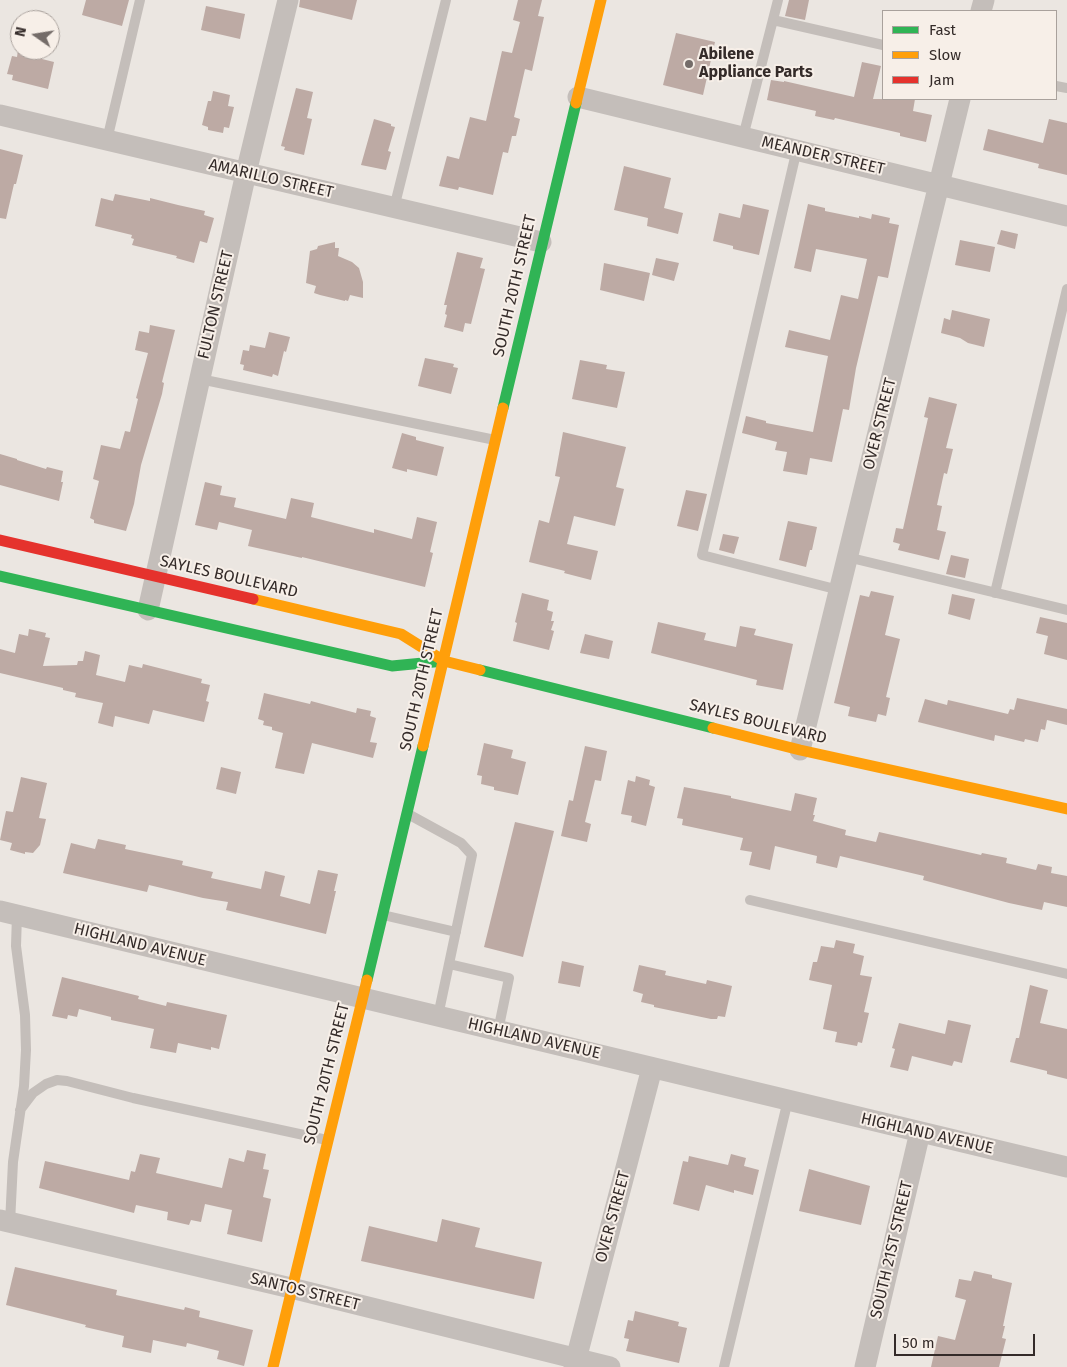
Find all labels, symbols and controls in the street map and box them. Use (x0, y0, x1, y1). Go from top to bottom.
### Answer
north arrow (10, 10, 60, 60)
legend (882, 10, 1057, 100)
text: Fast (929, 21, 956, 39)
text: N (12, 25, 30, 38)
place label: Abilene Appliance Parts (699, 45, 813, 83)
text: Slow (929, 46, 961, 64)
marker: Abilene Appliance Parts (683, 58, 695, 70)
text: Jam (929, 71, 955, 89)
street label: MEANDER STREET (760, 133, 886, 179)
street label: AMARILLO STREET (207, 155, 335, 203)
street label: SOUTH 20TH STREET (489, 213, 541, 359)
street label: FULTON STREET (194, 249, 238, 361)
street label: OVER STREET (859, 376, 901, 472)
street label: SAYLES BOULEVARD (158, 552, 300, 602)
street label: SOUTH 20TH STREET (396, 607, 448, 753)
street label: SAYLES BOULEVARD (687, 696, 829, 748)
street label: HIGHLAND AVENUE (72, 919, 208, 971)
street label: SOUTH 20TH STREET (300, 1001, 354, 1147)
street label: HIGHLAND AVENUE (466, 1014, 602, 1064)
street label: HIGHLAND AVENUE (859, 1109, 995, 1159)
street label: OVER STREET (592, 1169, 634, 1265)
street label: SOUTH 21ST STREET (867, 1179, 917, 1321)
street label: SANTOS STREET (248, 1269, 362, 1315)
scale bar (897, 1324, 1038, 1356)
text: 50 m (902, 1334, 935, 1352)

